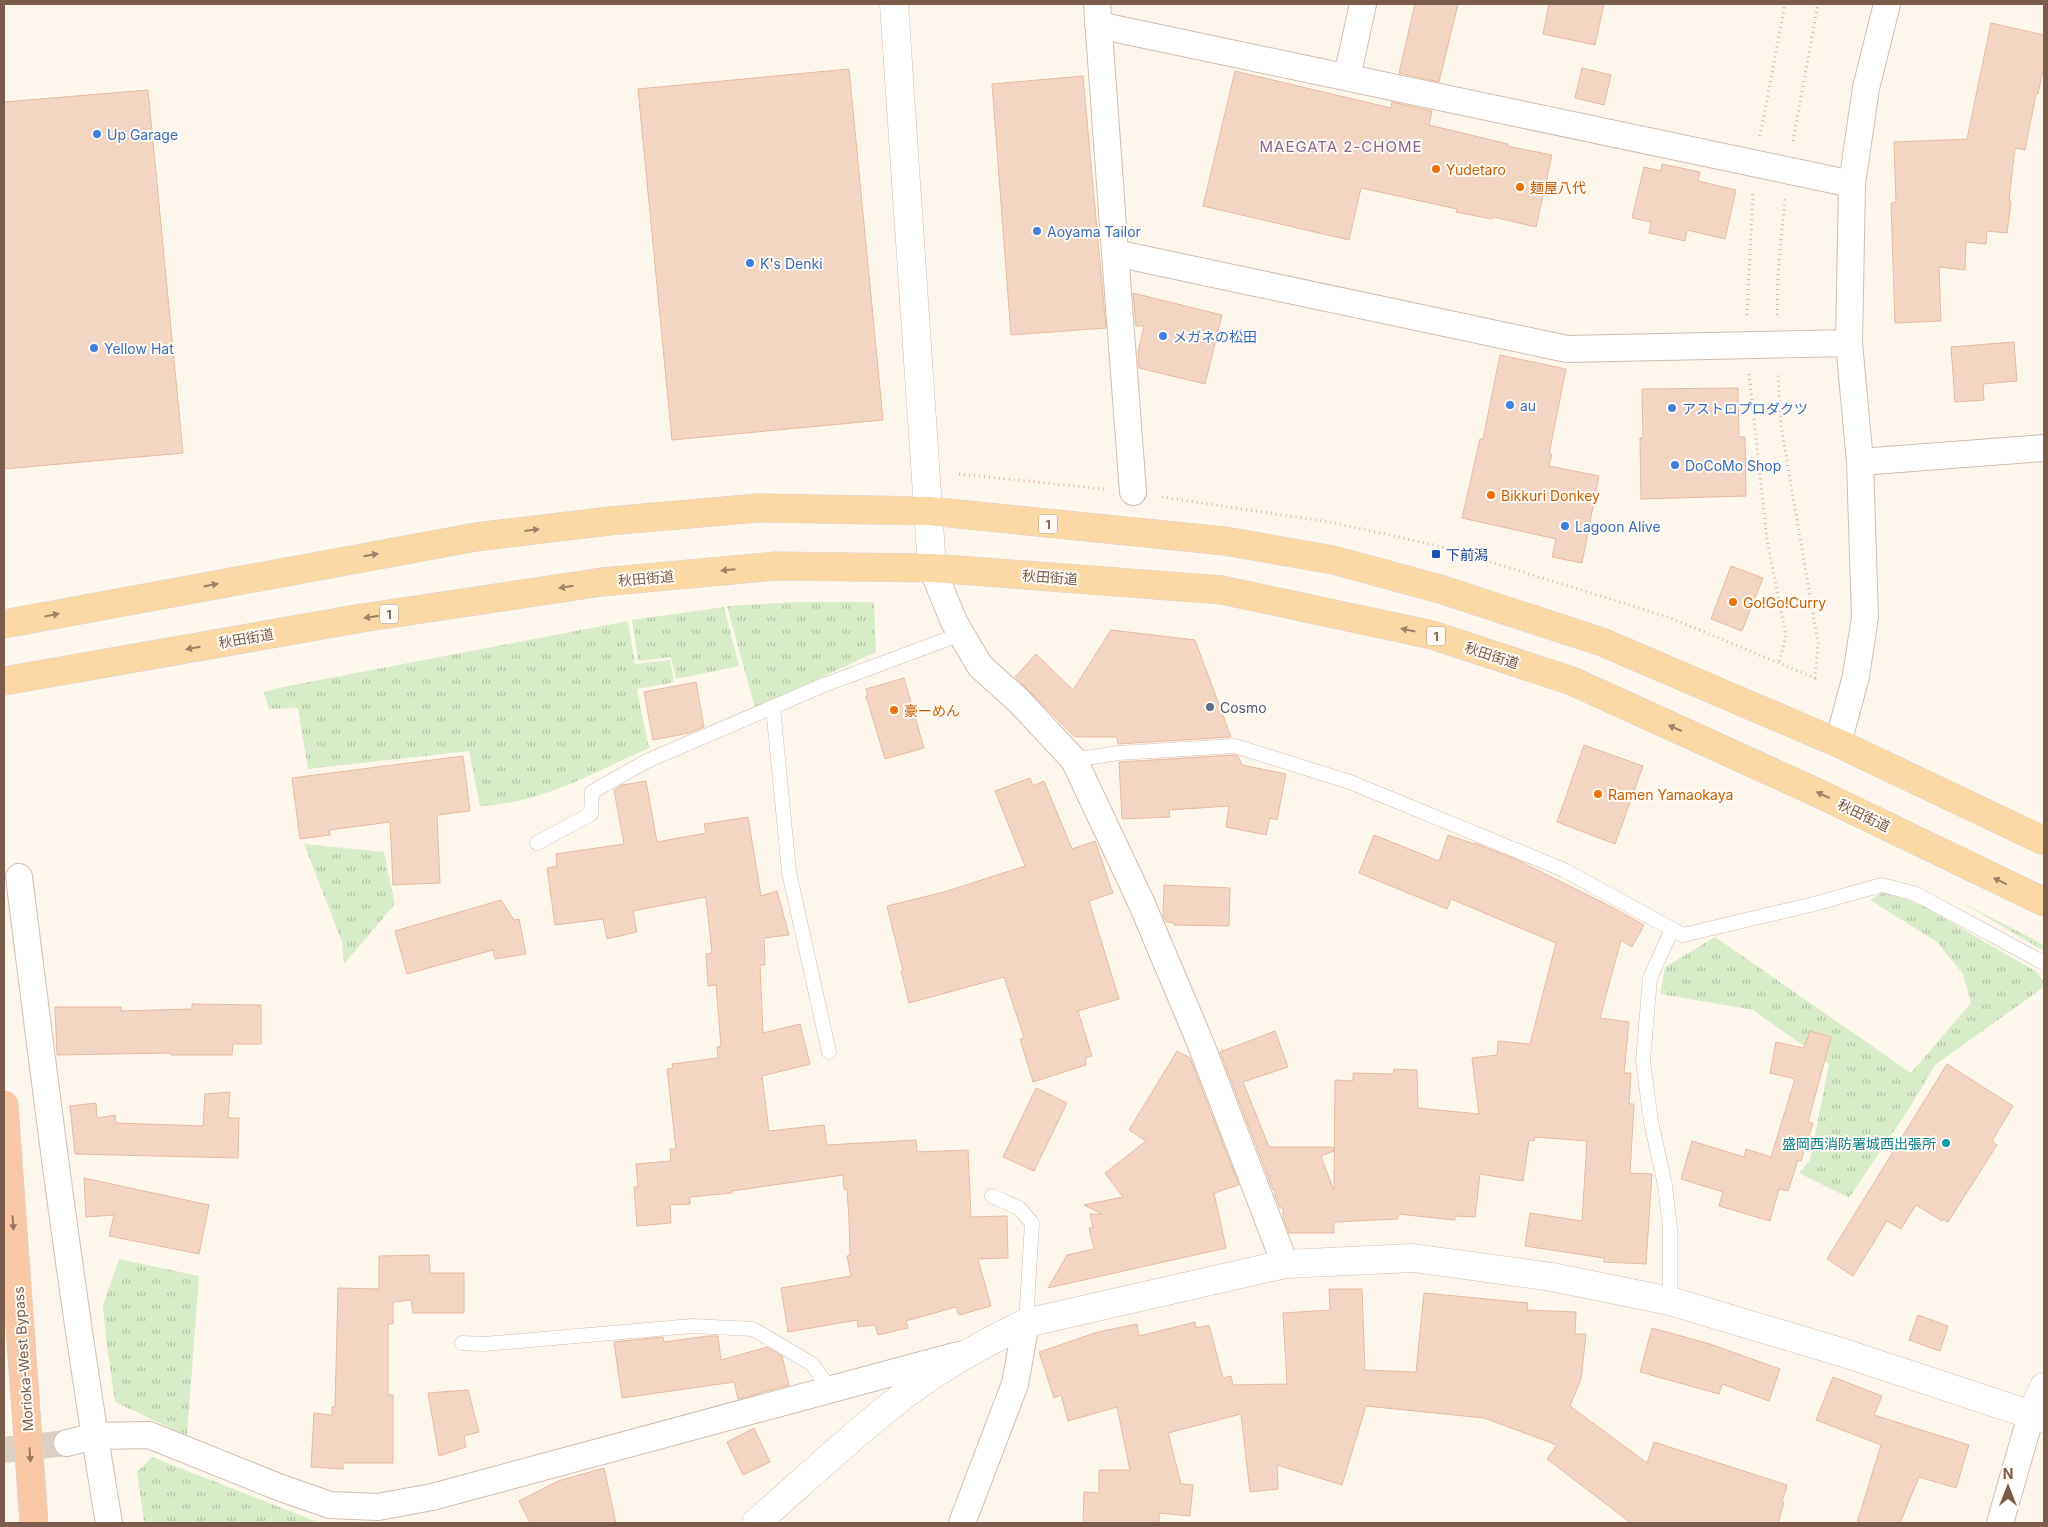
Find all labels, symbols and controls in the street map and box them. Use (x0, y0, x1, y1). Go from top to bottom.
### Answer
place label: Up Garage (107, 126, 178, 143)
marker: Up Garage (91, 128, 103, 140)
district label: MAEGATA 2-CHOME (1259, 137, 1423, 156)
place label: Yudetaro (1446, 161, 1506, 178)
marker: Yudetaro (1430, 163, 1442, 175)
place label: 麺屋八代 (1530, 179, 1586, 196)
marker: 麺屋八代 (1514, 181, 1526, 193)
place label: Aoyama Tailor (1047, 223, 1141, 240)
marker: Aoyama Tailor (1031, 225, 1043, 237)
place label: K's Denki (760, 255, 823, 272)
marker: K's Denki (744, 257, 756, 269)
place label: メガネの松田 (1173, 328, 1257, 345)
marker: メガネの松田 (1157, 330, 1169, 342)
place label: Yellow Hat (104, 340, 174, 357)
marker: Yellow Hat (88, 342, 100, 354)
place label: au (1520, 397, 1536, 414)
marker: au (1504, 399, 1516, 411)
place label: アストロプロダクツ (1682, 400, 1808, 417)
marker: アストロプロダクツ (1666, 402, 1678, 414)
place label: DoCoMo Shop (1685, 457, 1781, 474)
marker: DoCoMo Shop (1669, 459, 1681, 471)
place label: Bikkuri Donkey (1501, 487, 1600, 504)
marker: Bikkuri Donkey (1485, 489, 1497, 501)
road number: 1 (1039, 514, 1057, 534)
place label: Lagoon Alive (1575, 518, 1661, 535)
marker: Lagoon Alive (1559, 520, 1571, 532)
one-way arrow (524, 526, 540, 534)
place label: 下前潟 (1446, 546, 1488, 563)
marker: 下前潟 (1430, 548, 1442, 560)
one-way arrow (363, 551, 379, 559)
one-way arrow (719, 566, 735, 574)
street label: 秋田街道 (617, 567, 675, 589)
street label: 秋田街道 (1021, 567, 1079, 587)
one-way arrow (204, 581, 219, 589)
one-way arrow (558, 584, 574, 592)
place label: Go!Go!Curry (1743, 594, 1826, 611)
marker: Go!Go!Curry (1727, 596, 1739, 608)
road number: 1 (380, 604, 398, 624)
one-way arrow (44, 611, 60, 619)
one-way arrow (362, 613, 378, 621)
street label: 秋田街道 (217, 625, 275, 651)
one-way arrow (1400, 626, 1415, 634)
road number: 1 (1427, 626, 1445, 646)
street label: 秋田街道 (1463, 638, 1521, 672)
one-way arrow (185, 644, 201, 652)
place label: Cosmo (1220, 699, 1267, 716)
marker: Cosmo (1204, 701, 1216, 713)
place label: 豪ーめん (904, 702, 960, 719)
marker: 豪ーめん (888, 704, 900, 716)
one-way arrow (1668, 723, 1682, 731)
place label: Ramen Yamaokaya (1608, 786, 1733, 803)
marker: Ramen Yamaokaya (1592, 788, 1604, 800)
one-way arrow (1816, 791, 1830, 799)
street label: 秋田街道 (1835, 795, 1893, 835)
one-way arrow (1993, 877, 2008, 885)
place label: 盛岡西消防署城西出張所 (1782, 1135, 1936, 1152)
marker: 盛岡西消防署城西出張所 (1940, 1137, 1952, 1149)
one-way arrow (10, 1215, 18, 1231)
street label: Morioka-West Bypass (9, 1286, 37, 1432)
one-way arrow (26, 1447, 34, 1463)
north arrow (1983, 1462, 2033, 1512)
text: N (2003, 1465, 2013, 1482)

